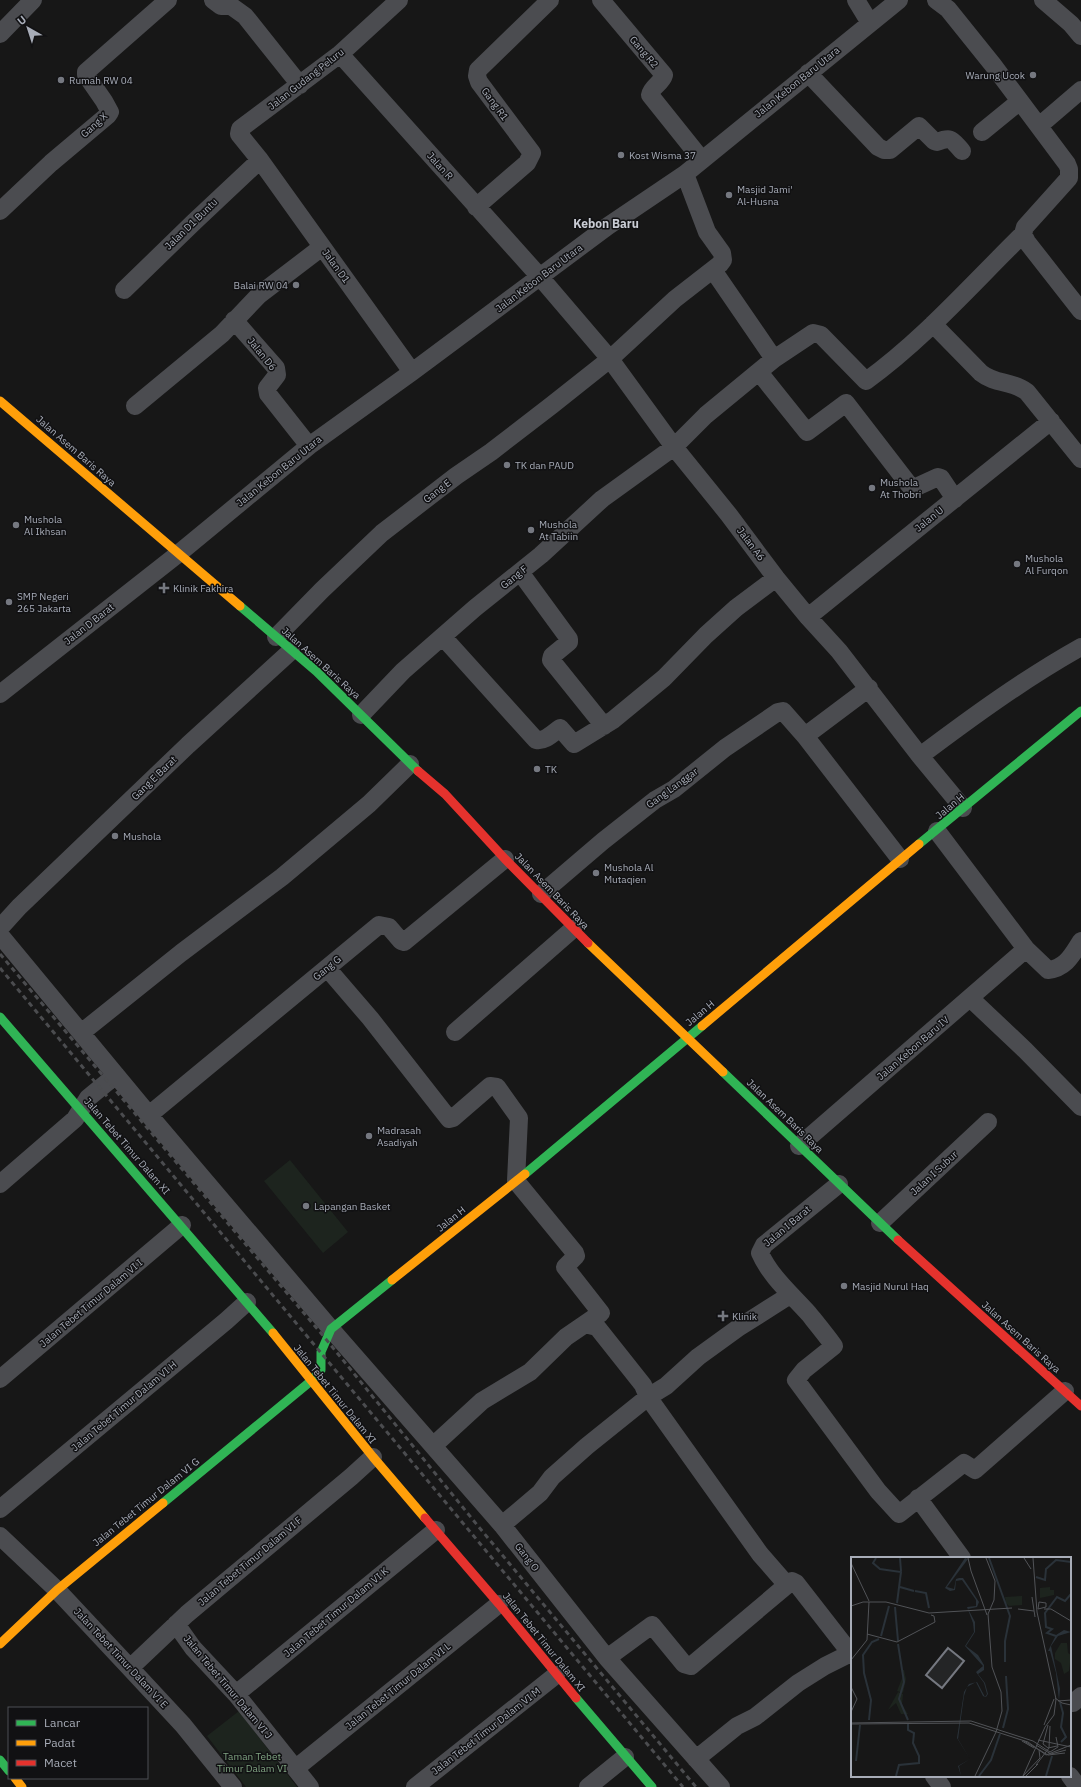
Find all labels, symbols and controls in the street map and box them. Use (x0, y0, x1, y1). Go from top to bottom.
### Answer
north arrow (8, 8, 48, 48)
text: U (14, 12, 29, 28)
street label: Gang R2 (627, 33, 661, 71)
street label: Jalan Kebon Baru Utara (752, 43, 843, 120)
street label: Jalan Gudang Peluru (265, 45, 347, 113)
place label: Warung Ucok (966, 69, 1026, 82)
marker: Warung Ucok (1028, 70, 1038, 80)
place label: Rumah RW 04 (69, 74, 133, 87)
marker: Rumah RW 04 (56, 75, 66, 85)
street label: Gang R1 (479, 85, 511, 123)
street label: Gang X (78, 110, 110, 140)
street label: Jalan R (424, 149, 456, 183)
place label: Kost Wisma 37 (629, 149, 696, 162)
marker: Kost Wisma 37 (616, 150, 626, 160)
place label: Masjid Jami' Al-Husna (737, 183, 793, 208)
marker: Masjid Jami' Al-Husna (724, 190, 734, 200)
street label: Jalan D1 Buntu (162, 195, 220, 253)
district label: Kebon Baru (573, 216, 639, 231)
street label: Jalan Kebon Baru Utara (493, 241, 586, 315)
street label: Jalan D1 (319, 246, 353, 286)
place label: Balai RW 04 (234, 279, 288, 292)
marker: Balai RW 04 (291, 280, 301, 290)
street label: Jalan D6 (245, 335, 279, 373)
street label: Jalan Asem Baris Raya (33, 413, 119, 490)
street label: Jalan Kebon Baru Utara (234, 432, 325, 509)
place label: TK dan PAUD (515, 459, 574, 472)
marker: TK dan PAUD (502, 460, 512, 470)
street label: Gang E (421, 476, 454, 506)
place label: Mushola At Thobri (880, 476, 921, 501)
marker: Mushola At Thobri (867, 483, 877, 493)
street label: Jalan U (912, 503, 946, 535)
place label: Mushola Al Ikhsan (24, 513, 66, 538)
place label: Mushola At Tabiin (539, 518, 578, 543)
marker: Mushola Al Ikhsan (11, 520, 21, 530)
marker: Mushola At Tabiin (526, 525, 536, 535)
street label: Jalan A6 (734, 525, 768, 563)
place label: Mushola Al Furqon (1025, 552, 1068, 577)
marker: Mushola Al Furqon (1012, 559, 1022, 569)
street label: Gang F (498, 562, 531, 592)
marker: Klinik Fakhira (158, 582, 170, 594)
place label: Klinik Fakhira (173, 582, 234, 595)
place label: SMP Negeri 265 Jakarta (17, 590, 72, 615)
marker: SMP Negeri 265 Jakarta (4, 597, 14, 607)
street label: Jalan D Barat (61, 600, 117, 648)
street label: Jalan Asem Baris Raya (279, 624, 364, 702)
street label: Gang E Barat (129, 753, 180, 803)
place label: TK (545, 763, 558, 776)
marker: TK (532, 764, 542, 774)
street label: Gang Langgar (643, 765, 701, 811)
street label: Jalan H (933, 790, 967, 822)
place label: Mushola (123, 830, 162, 843)
marker: Mushola (110, 831, 120, 841)
street label: Jalan Asem Baris Raya (512, 850, 592, 932)
place label: Mushola Al Mutaqien (604, 861, 654, 886)
marker: Mushola Al Mutaqien (591, 868, 601, 878)
street label: Gang G (310, 953, 344, 983)
street label: Jalan H (683, 997, 717, 1029)
street label: Jalan Kebon Baru IV (874, 1013, 952, 1083)
street label: Jalan Asem Baris Raya (744, 1076, 826, 1156)
street label: Jalan Tebet Timur Dalam XI (81, 1095, 173, 1197)
place label: Madrasah Asadiyah (377, 1124, 421, 1149)
marker: Madrasah Asadiyah (364, 1131, 374, 1141)
street label: Jalan I Subur (908, 1148, 960, 1198)
place label: Lapangan Basket (314, 1200, 391, 1213)
marker: Lapangan Basket (301, 1201, 311, 1211)
street label: Jalan I Barat (761, 1202, 813, 1249)
street label: Jalan H (434, 1203, 468, 1235)
street label: Jalan Tebet Timur Dalam VI I (37, 1256, 145, 1350)
place label: Masjid Nurul Haq (852, 1280, 929, 1293)
marker: Masjid Nurul Haq (839, 1281, 849, 1291)
street label: Jalan Asem Baris Raya (979, 1298, 1064, 1376)
marker: Klinik (717, 1310, 729, 1322)
place label: Klinik (732, 1310, 758, 1323)
street label: Jalan Tebet Timur Dalam XI (291, 1342, 379, 1446)
street label: Jalan Tebet Timur Dalam VI H (69, 1358, 179, 1454)
street label: Jalan Tebet Timur Dalam VI G (90, 1455, 202, 1549)
street label: Jalan Tebet Timur Dalam VI F (195, 1513, 305, 1608)
street label: Gang O (512, 1540, 542, 1574)
inset map (851, 1557, 1071, 1777)
street label: Jalan Tebet Timur Dalam VI K (281, 1564, 392, 1660)
street label: Jalan Tebet Timur Dalam XI (500, 1590, 588, 1694)
street label: Jalan Tebet Timur Dalam VI E (71, 1605, 171, 1711)
street label: Jalan Tebet Timur Dalam VI J (181, 1632, 275, 1742)
street label: Jalan Tebet Timur Dalam VI L (343, 1640, 453, 1732)
street label: Jalan Tebet Timur Dalam VI M (429, 1684, 543, 1778)
legend (8, 1707, 148, 1779)
text: Lancar (44, 1715, 81, 1730)
text: Padat (44, 1735, 75, 1750)
park label: Taman Tebet Timur Dalam VI (217, 1750, 287, 1775)
text: Macet (44, 1755, 77, 1770)

